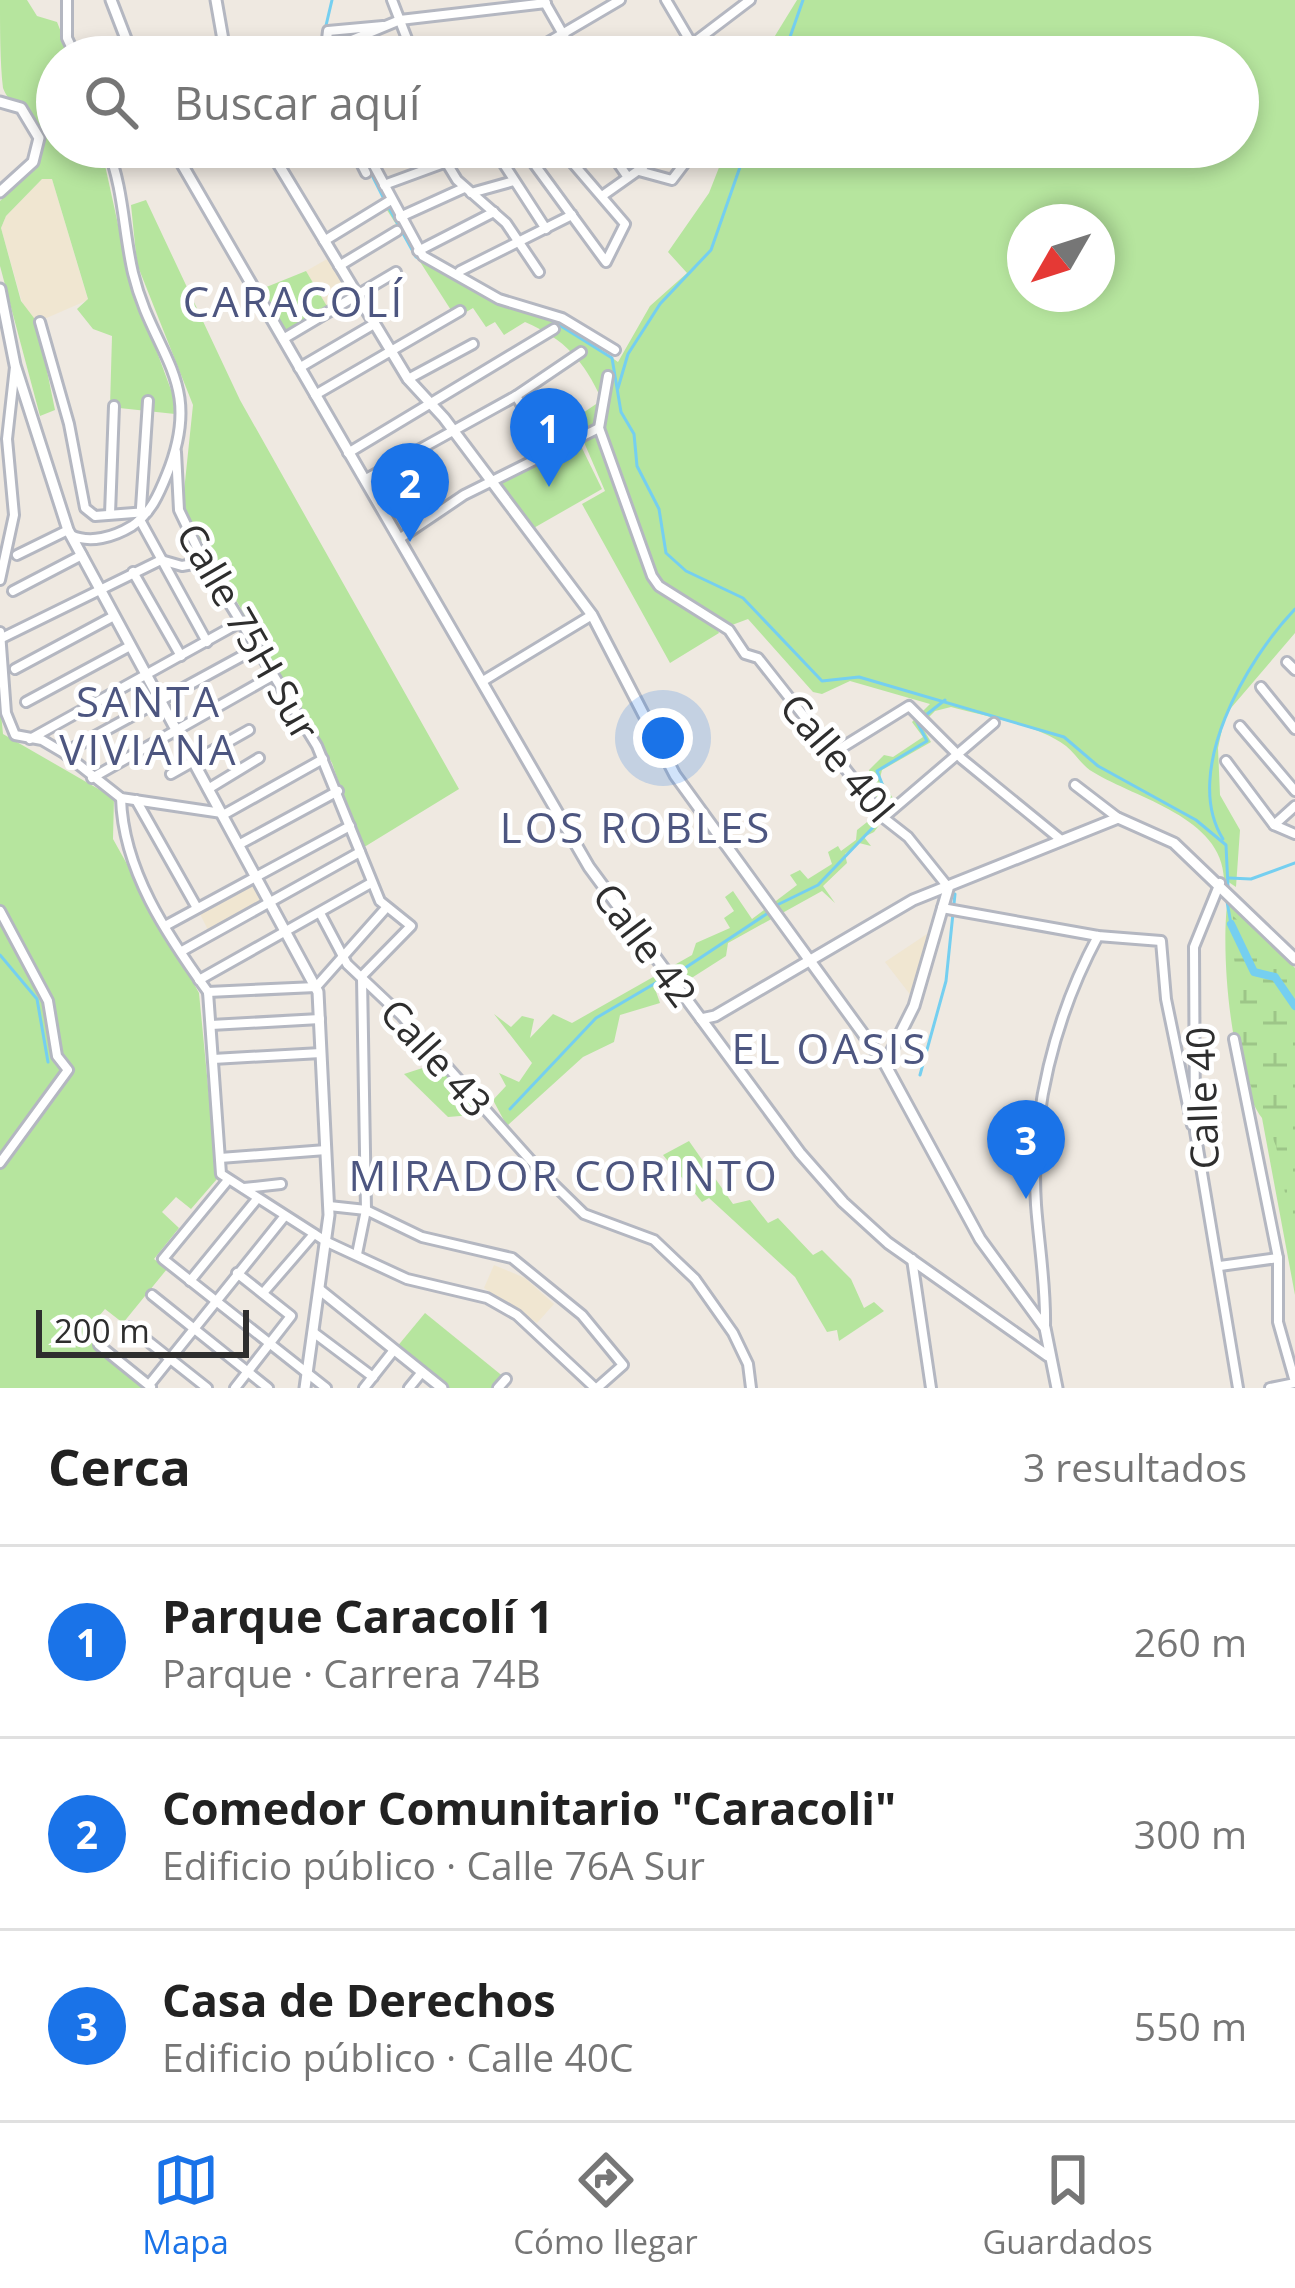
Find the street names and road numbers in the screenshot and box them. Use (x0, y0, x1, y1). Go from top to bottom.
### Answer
street label: Calle 75H Sur (165, 513, 333, 749)
street label: Calle 40I (769, 681, 909, 833)
street label: Calle 42 (582, 871, 710, 1017)
street label: Calle 43 (370, 986, 504, 1128)
street label: Calle 40 (1172, 1026, 1230, 1170)

